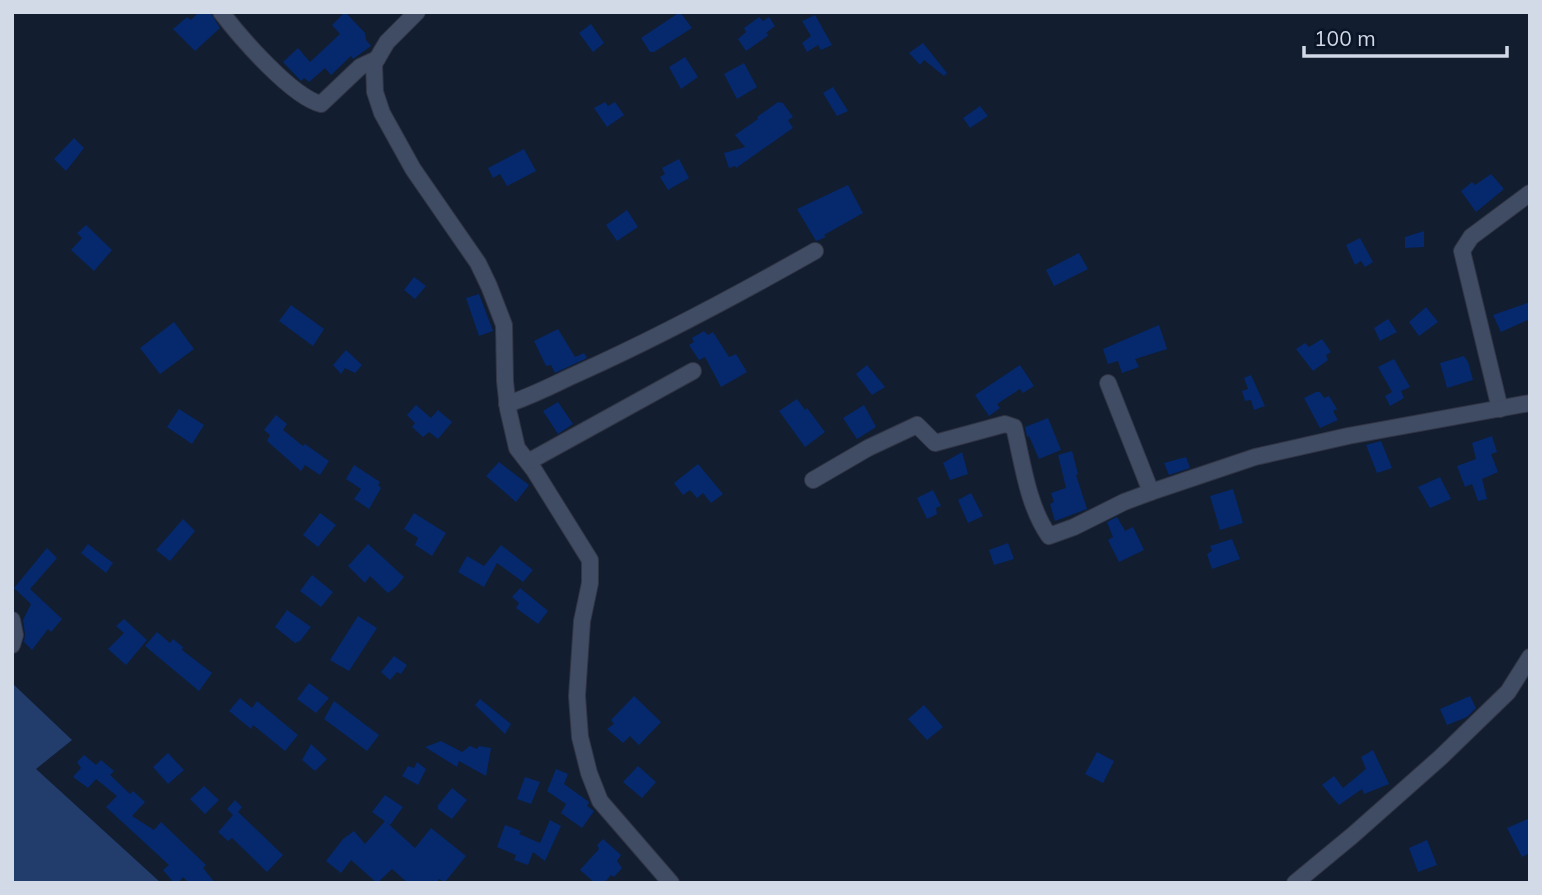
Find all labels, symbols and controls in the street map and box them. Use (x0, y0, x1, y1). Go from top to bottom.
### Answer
scale bar (1304, 14, 1507, 58)
text: 100 m (1314, 25, 1376, 51)

